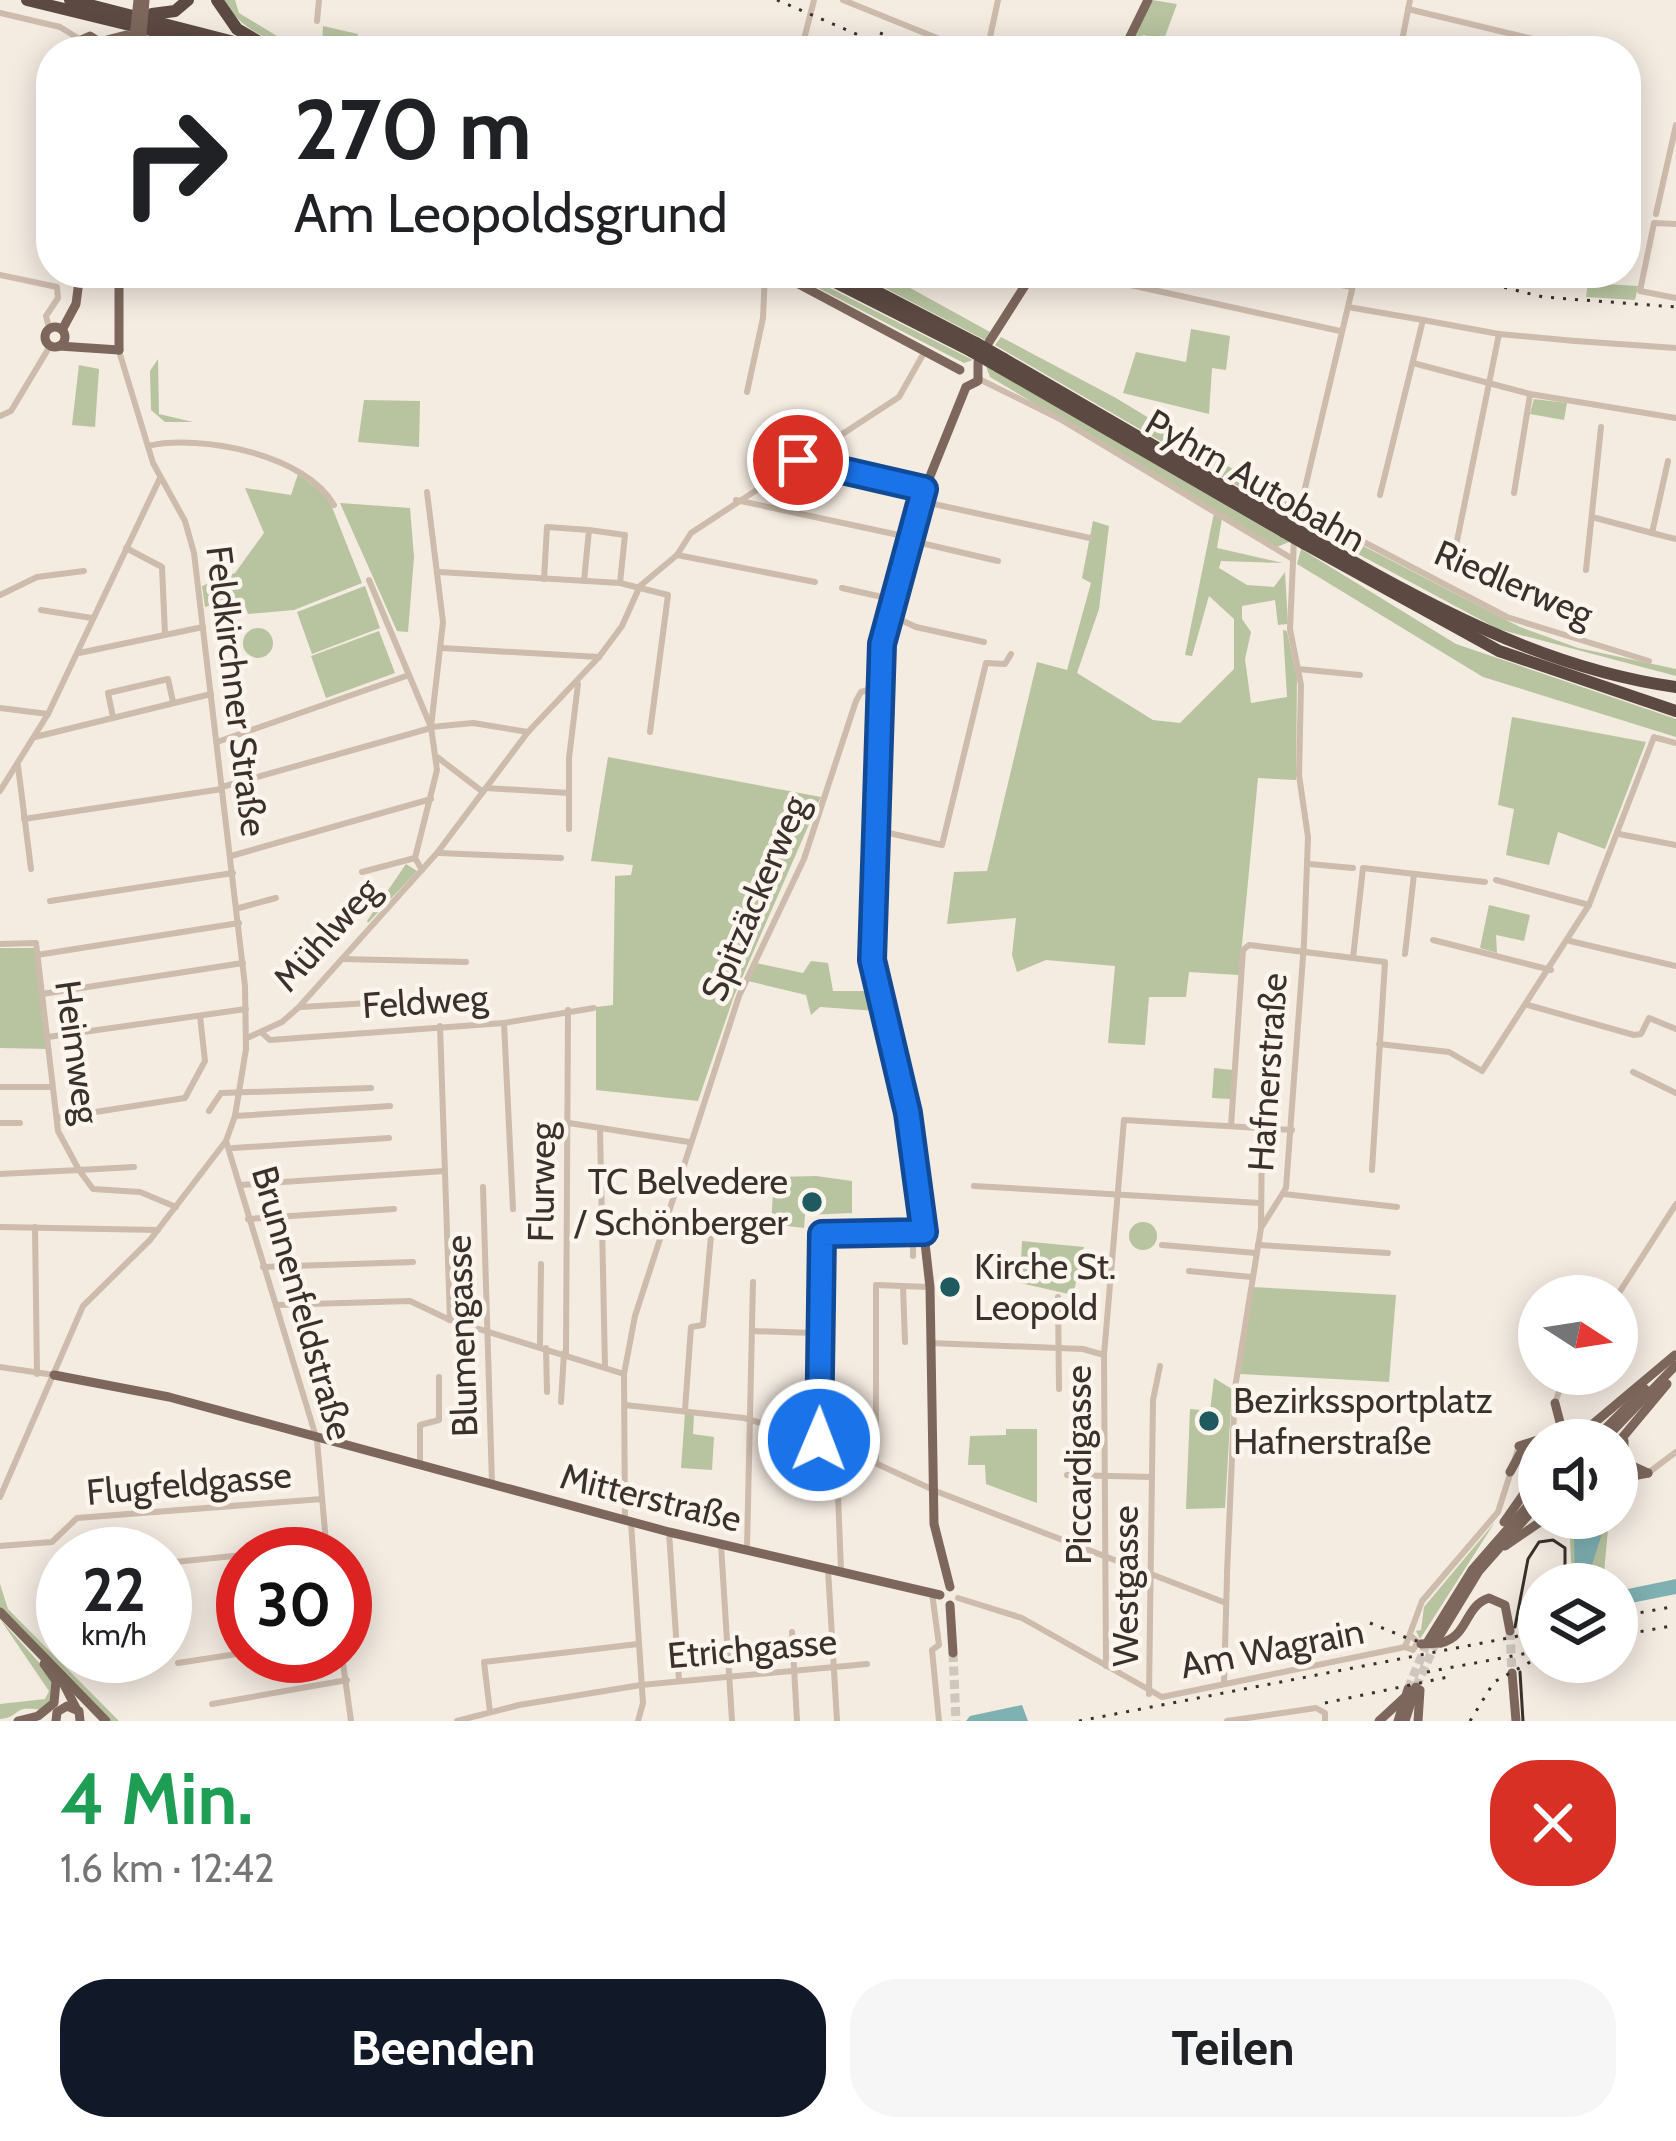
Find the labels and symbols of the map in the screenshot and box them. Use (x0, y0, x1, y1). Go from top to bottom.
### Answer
street label: Pyhrn Autobahn (1138, 399, 1374, 561)
pin (747, 409, 849, 511)
street label: Riedlerweg (1428, 530, 1601, 636)
street label: Feldkirchner Straße (197, 543, 277, 839)
street label: Spitzäckerweg (691, 788, 817, 1007)
street label: Mühlweg (264, 867, 389, 1000)
street label: Hafnerstraße (1238, 971, 1296, 1173)
street label: Feldweg (360, 975, 491, 1027)
street label: Heimweg (46, 977, 110, 1128)
street label: Flurweg (518, 1121, 564, 1242)
place label: TC Belvedere / Schönberger (573, 1159, 789, 1244)
street label: Brunnenfeldstraße (243, 1161, 363, 1445)
marker: TC Belvedere / Schönberger (799, 1189, 825, 1215)
street label: Blumengasse (435, 1234, 487, 1438)
place label: Kirche St. Leopold (974, 1244, 1116, 1329)
marker: Kirche St. Leopold (937, 1274, 963, 1300)
north arrow (1518, 1275, 1638, 1395)
street label: Piccardigasse (1056, 1365, 1100, 1565)
position arrow (756, 1377, 882, 1503)
place label: Bezirkssportplatz Hafnerstraße (1233, 1378, 1493, 1463)
marker: Bezirkssportplatz Hafnerstraße (1196, 1408, 1222, 1434)
street label: Flugfeldgasse (85, 1452, 293, 1514)
street label: Mitterstraße (556, 1453, 746, 1541)
street label: Westgasse (1103, 1505, 1147, 1667)
speed limit sign: 30 (216, 1527, 372, 1683)
street label: Am Wagrain (1177, 1609, 1367, 1687)
street label: Etrichgasse (665, 1619, 839, 1677)

